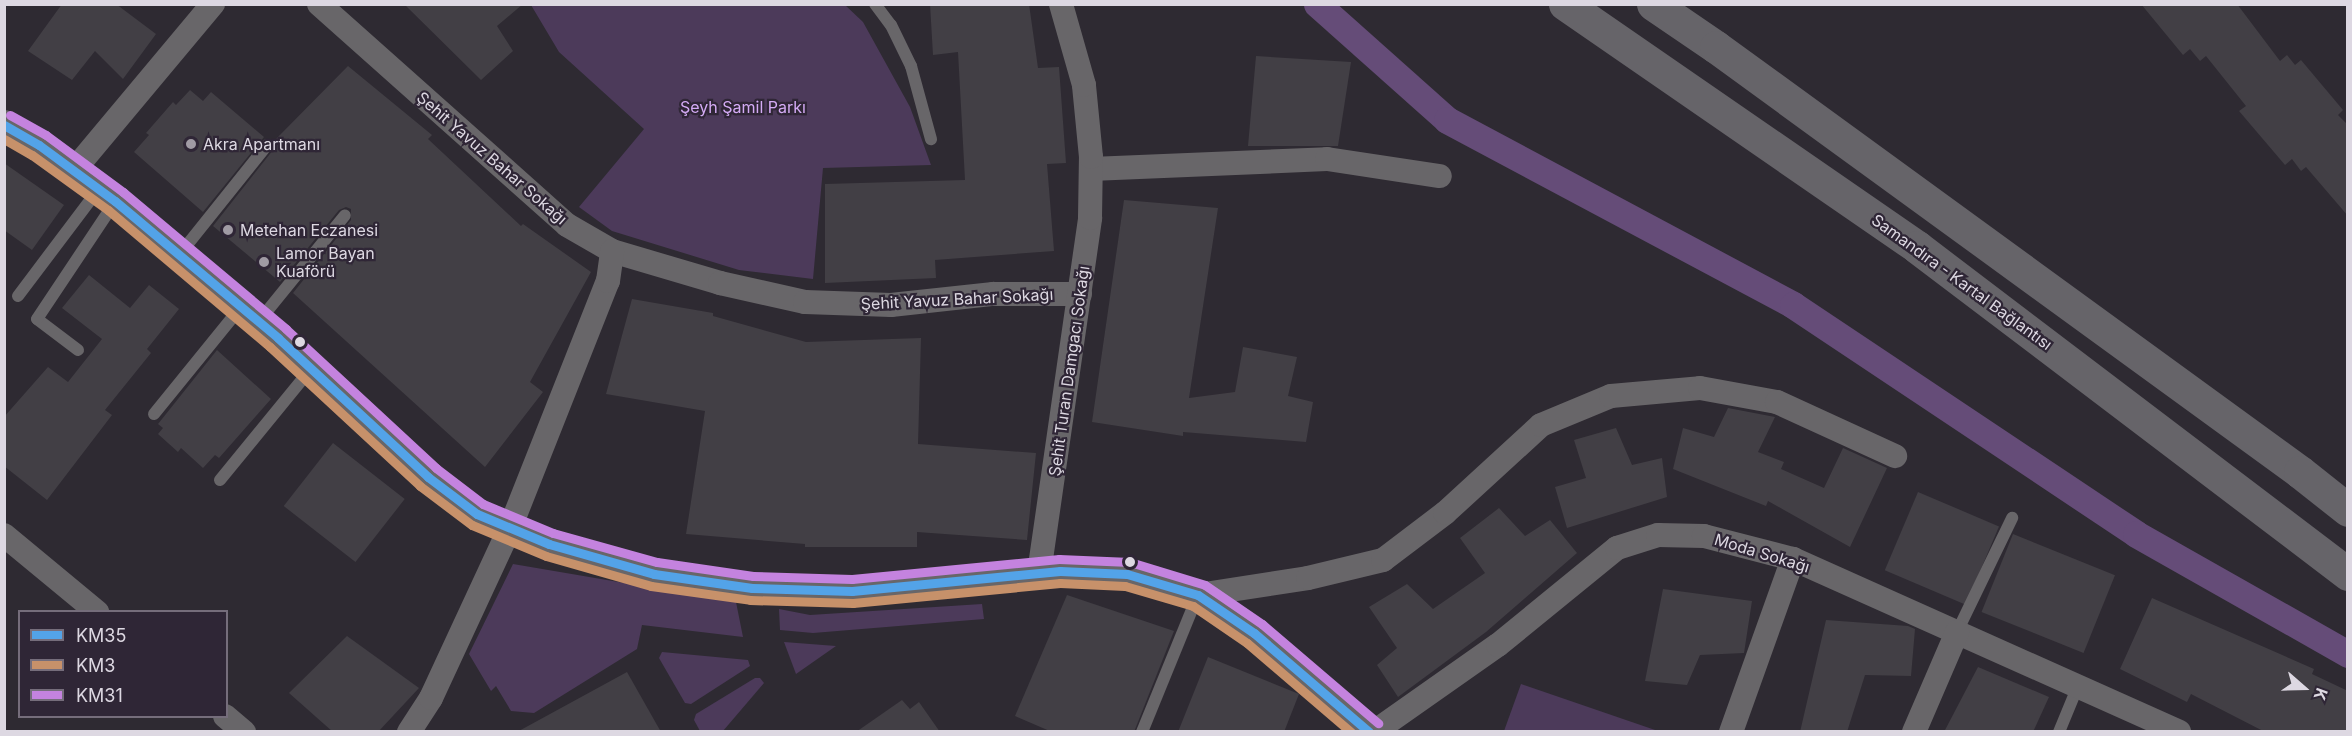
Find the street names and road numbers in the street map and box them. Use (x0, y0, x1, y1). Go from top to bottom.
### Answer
street label: Şehit Yavuz Bahar Sokağı (413, 88, 571, 228)
street label: Samandıra - Kartal Bağlantısı (1868, 210, 2056, 354)
street label: Şehit Turan Damgacı Sokağı (1045, 264, 1093, 478)
street label: Şehit Yavuz Bahar Sokağı (860, 284, 1054, 314)
street label: Moda Sokağı (1712, 529, 1812, 577)

